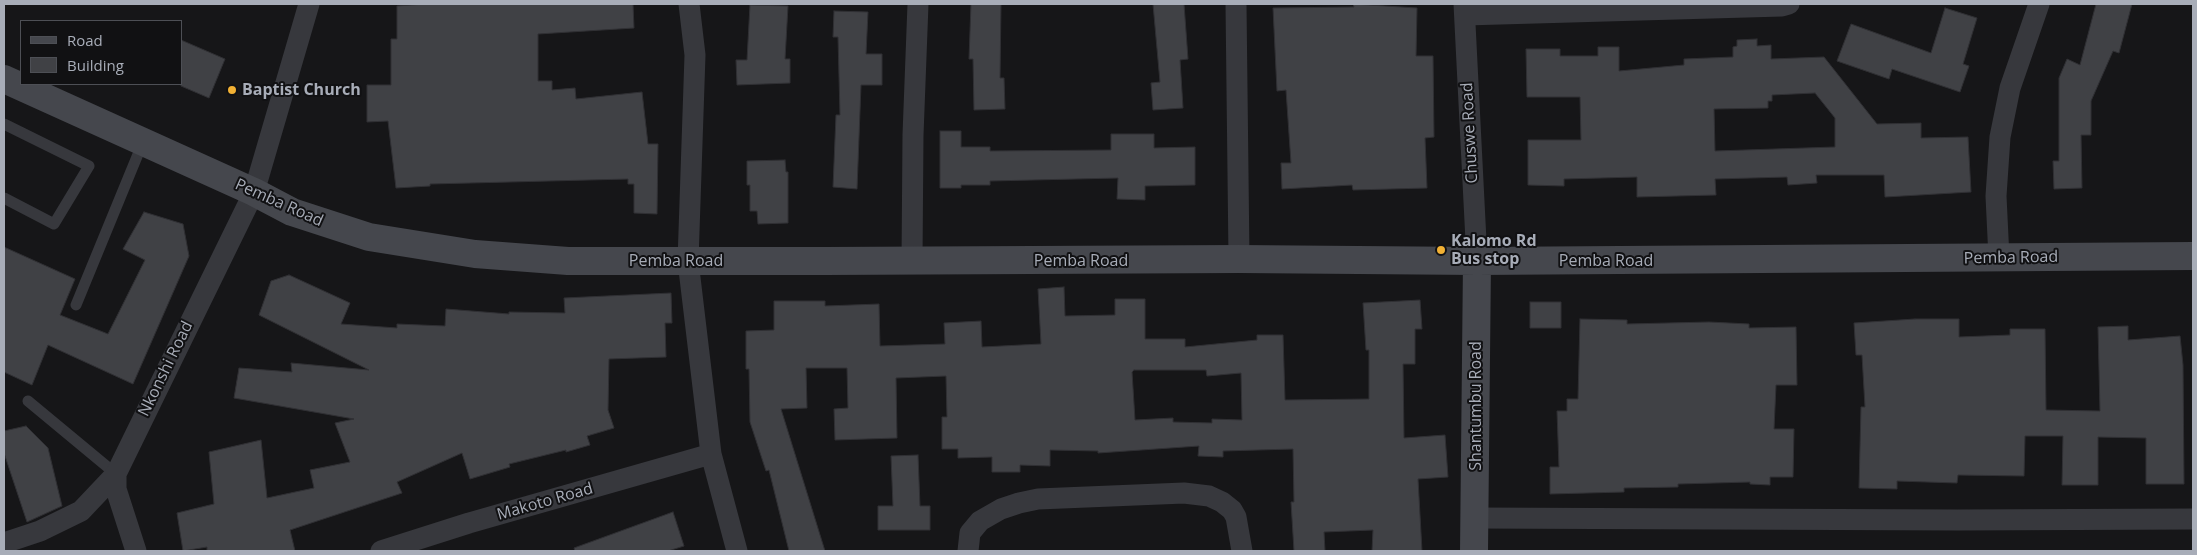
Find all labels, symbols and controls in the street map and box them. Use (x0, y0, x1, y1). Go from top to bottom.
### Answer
legend (20, 20, 182, 85)
text: Road (67, 30, 103, 50)
text: Building (67, 55, 124, 75)
place label: Baptist Church (242, 80, 361, 100)
street label: Chuswe Road (1458, 82, 1482, 184)
marker: Baptist Church (226, 84, 238, 96)
street label: Pemba Road (232, 175, 326, 231)
place label: Kalomo Rd Bus stop (1451, 231, 1537, 269)
marker: Kalomo Rd Bus stop (1435, 244, 1447, 256)
street label: Pemba Road (1964, 248, 2058, 268)
street label: Pemba Road (629, 251, 723, 271)
street label: Pemba Road (1034, 251, 1128, 271)
street label: Pemba Road (1559, 251, 1653, 271)
street label: Nkonshi Road (135, 318, 197, 420)
street label: Shantumbu Road (1466, 341, 1486, 471)
street label: Makoto Road (495, 479, 595, 525)

